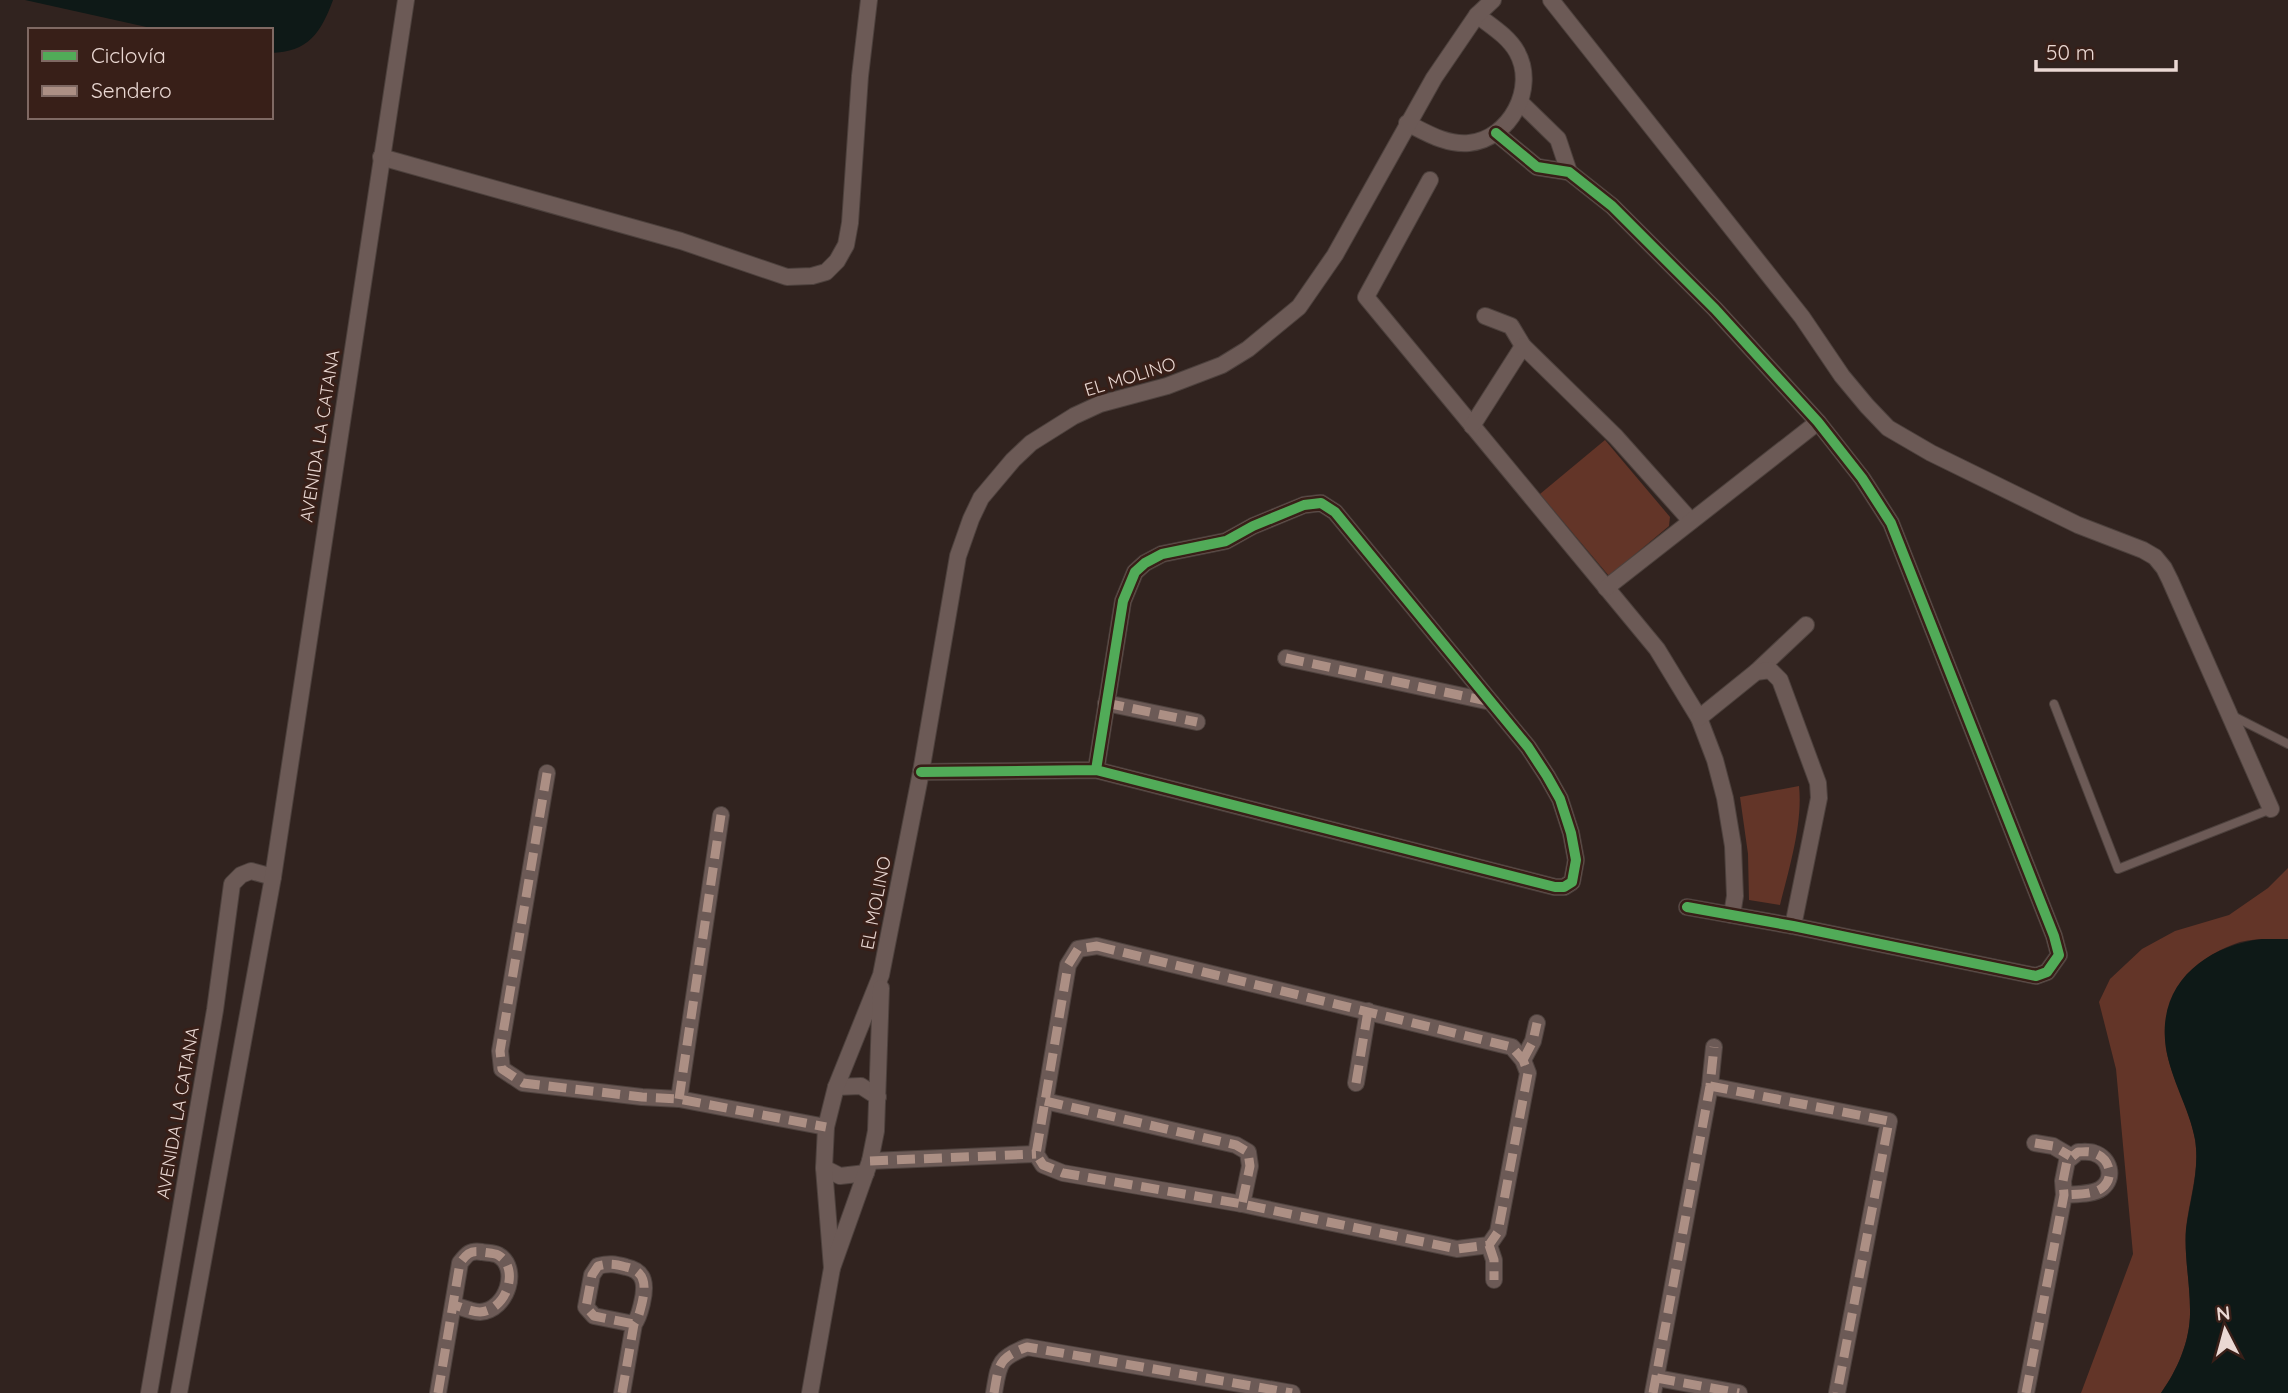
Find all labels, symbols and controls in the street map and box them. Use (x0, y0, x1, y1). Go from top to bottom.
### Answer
legend (28, 28, 273, 119)
scale bar (2036, 28, 2176, 72)
text: 50 m (2046, 39, 2095, 65)
text: Ciclovía (91, 42, 166, 68)
text: Sendero (91, 77, 172, 103)
street label: AVENIDA LA CATANA (295, 348, 345, 524)
street label: EL MOLINO (1081, 352, 1178, 401)
street label: EL MOLINO (855, 854, 896, 951)
street label: AVENIDA LA CATANA (151, 1025, 204, 1201)
north arrow (2190, 1295, 2260, 1365)
text: N (2215, 1300, 2231, 1326)

